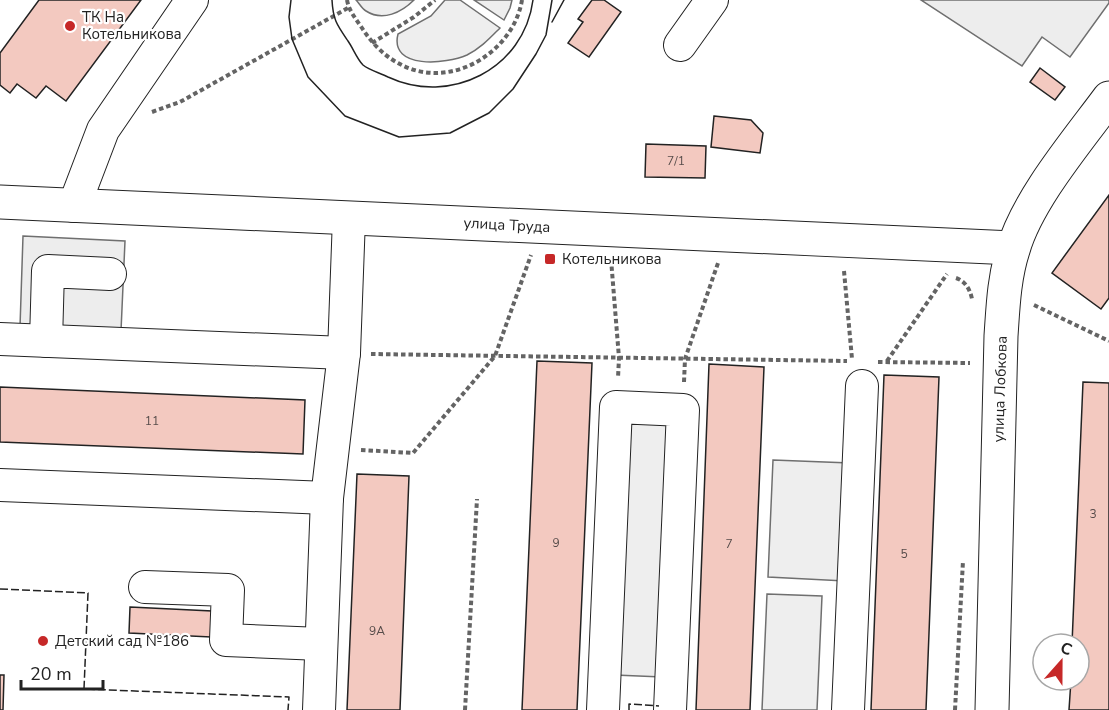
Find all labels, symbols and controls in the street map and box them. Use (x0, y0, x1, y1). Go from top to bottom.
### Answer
place label: ТК На Котельникова (82, 7, 182, 44)
marker: ТК На Котельникова (63, 19, 77, 33)
house number: 7/1 (667, 153, 685, 169)
street label: улица Труда (463, 213, 551, 237)
place label: Котельникова (562, 249, 662, 269)
marker: Котельникова (543, 252, 557, 266)
street label: улица Лобкова (988, 335, 1012, 443)
house number: 11 (145, 413, 159, 429)
house number: 3 (1089, 506, 1097, 522)
house number: 9 (552, 535, 560, 551)
house number: 7 (725, 536, 733, 552)
house number: 5 (900, 546, 908, 562)
house number: 9А (369, 623, 385, 639)
place label: Детский сад №186 (55, 631, 189, 651)
north arrow (1031, 632, 1091, 692)
marker: Детский сад №186 (36, 634, 50, 648)
text: С (1057, 637, 1075, 661)
scale bar (21, 653, 104, 691)
text: 20 m (30, 662, 72, 686)

